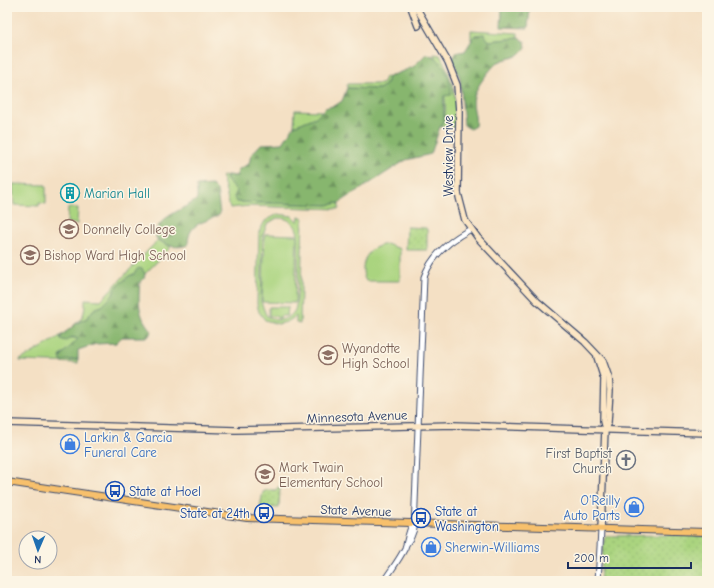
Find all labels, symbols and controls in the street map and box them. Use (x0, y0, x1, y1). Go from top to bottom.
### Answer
street label: Westview Drive (441, 115, 456, 197)
building icon: Marian Hall (59, 182, 81, 204)
place label: Marian Hall (84, 186, 150, 201)
school or university icon: Donnelly College (58, 218, 80, 240)
place label: Donnelly College (83, 222, 176, 237)
school or university icon: Bishop Ward High School (19, 244, 41, 266)
place label: Bishop Ward High School (44, 248, 186, 263)
place label: Wyandotte High School (342, 341, 410, 371)
school or university icon: Wyandotte High School (317, 344, 339, 366)
street label: Minnesota Avenue (306, 407, 408, 426)
place label: Larkin & Garcia Funeral Care (84, 430, 172, 460)
shop icon: Larkin & Garcia Funeral Care (59, 433, 81, 455)
place label: First Baptist Church (546, 446, 613, 476)
church icon: First Baptist Church (615, 449, 637, 471)
place label: Mark Twain Elementary School (279, 460, 383, 490)
school or university icon: Mark Twain Elementary School (254, 463, 276, 485)
bus stop icon: State at Hoel (104, 480, 126, 502)
place label: State at Hoel (129, 484, 201, 499)
place label: O'Reilly Auto Parts (564, 493, 620, 523)
shop icon: O'Reilly Auto Parts (623, 496, 645, 518)
bus stop icon: State at 24th (253, 502, 275, 524)
street label: State Avenue (320, 502, 392, 519)
place label: State at Washington (435, 504, 499, 534)
place label: State at 24th (180, 506, 250, 521)
bus stop icon: State at Washington (410, 507, 432, 529)
north arrow (18, 530, 58, 570)
shop icon: Sherwin-Williams (420, 536, 442, 558)
place label: Sherwin-Williams (445, 540, 539, 555)
scale bar (568, 544, 691, 570)
text: 200 m (574, 551, 609, 565)
text: N (34, 553, 41, 566)

